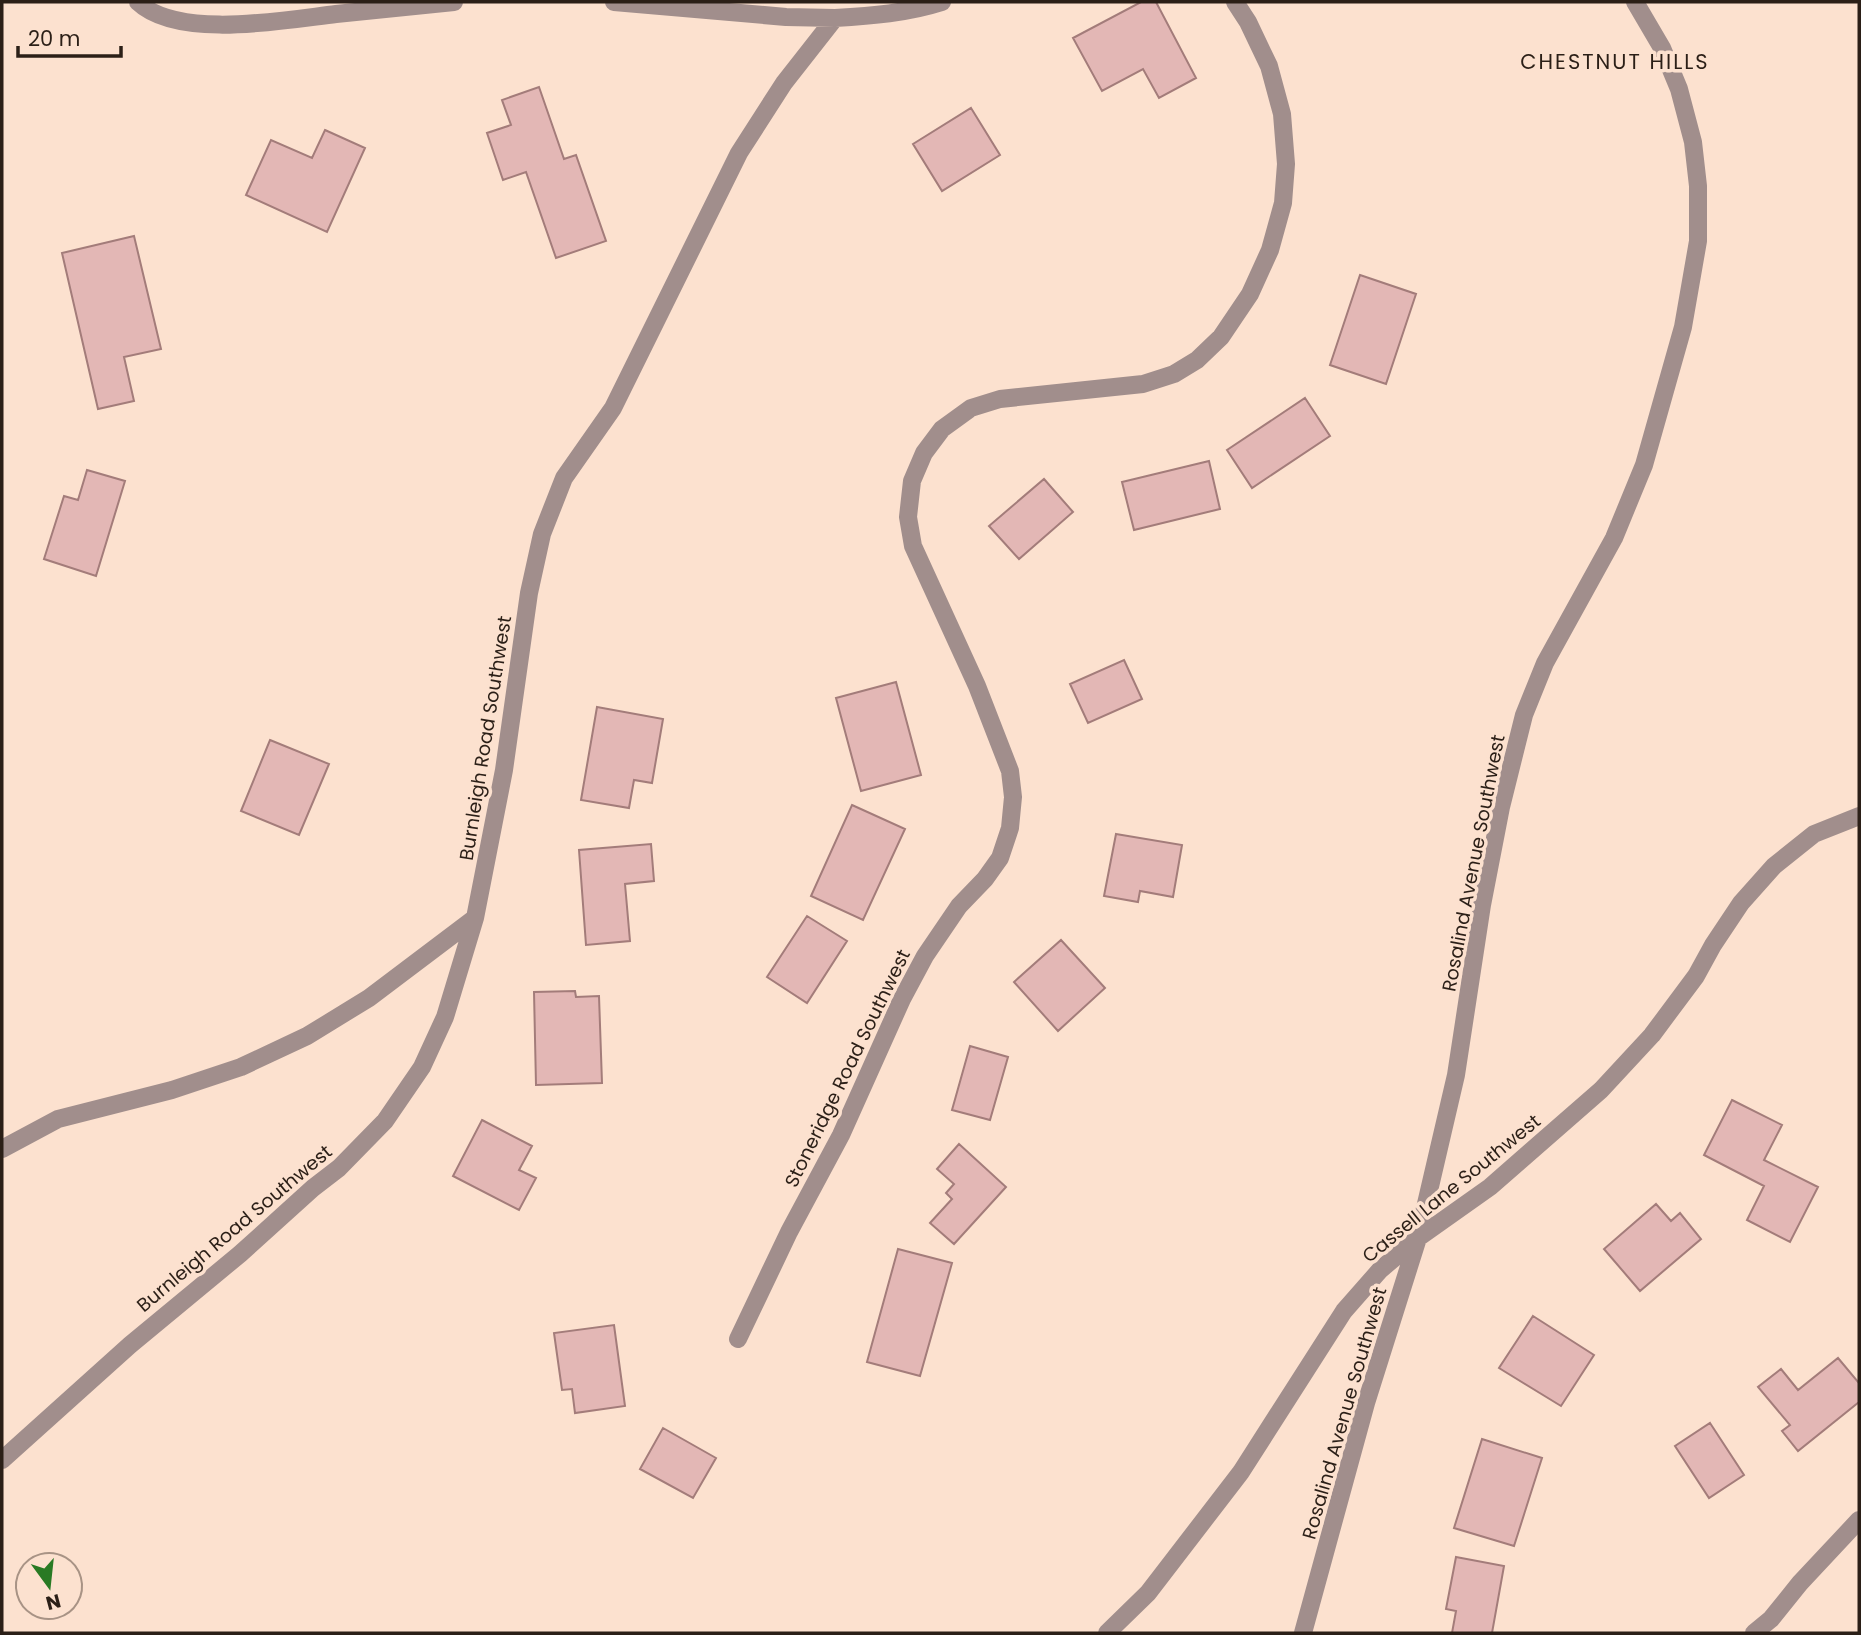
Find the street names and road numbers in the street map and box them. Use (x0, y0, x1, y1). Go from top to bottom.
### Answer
street label: Burnleigh Road Southwest (453, 614, 518, 862)
street label: Rosalind Avenue Southwest (1435, 732, 1512, 994)
street label: Stoneridge Road Southwest (778, 945, 917, 1192)
street label: Cassell Lane Southwest (1356, 1108, 1546, 1269)
street label: Burnleigh Road Southwest (131, 1138, 338, 1318)
street label: Rosalind Avenue Southwest (1296, 1284, 1393, 1542)

